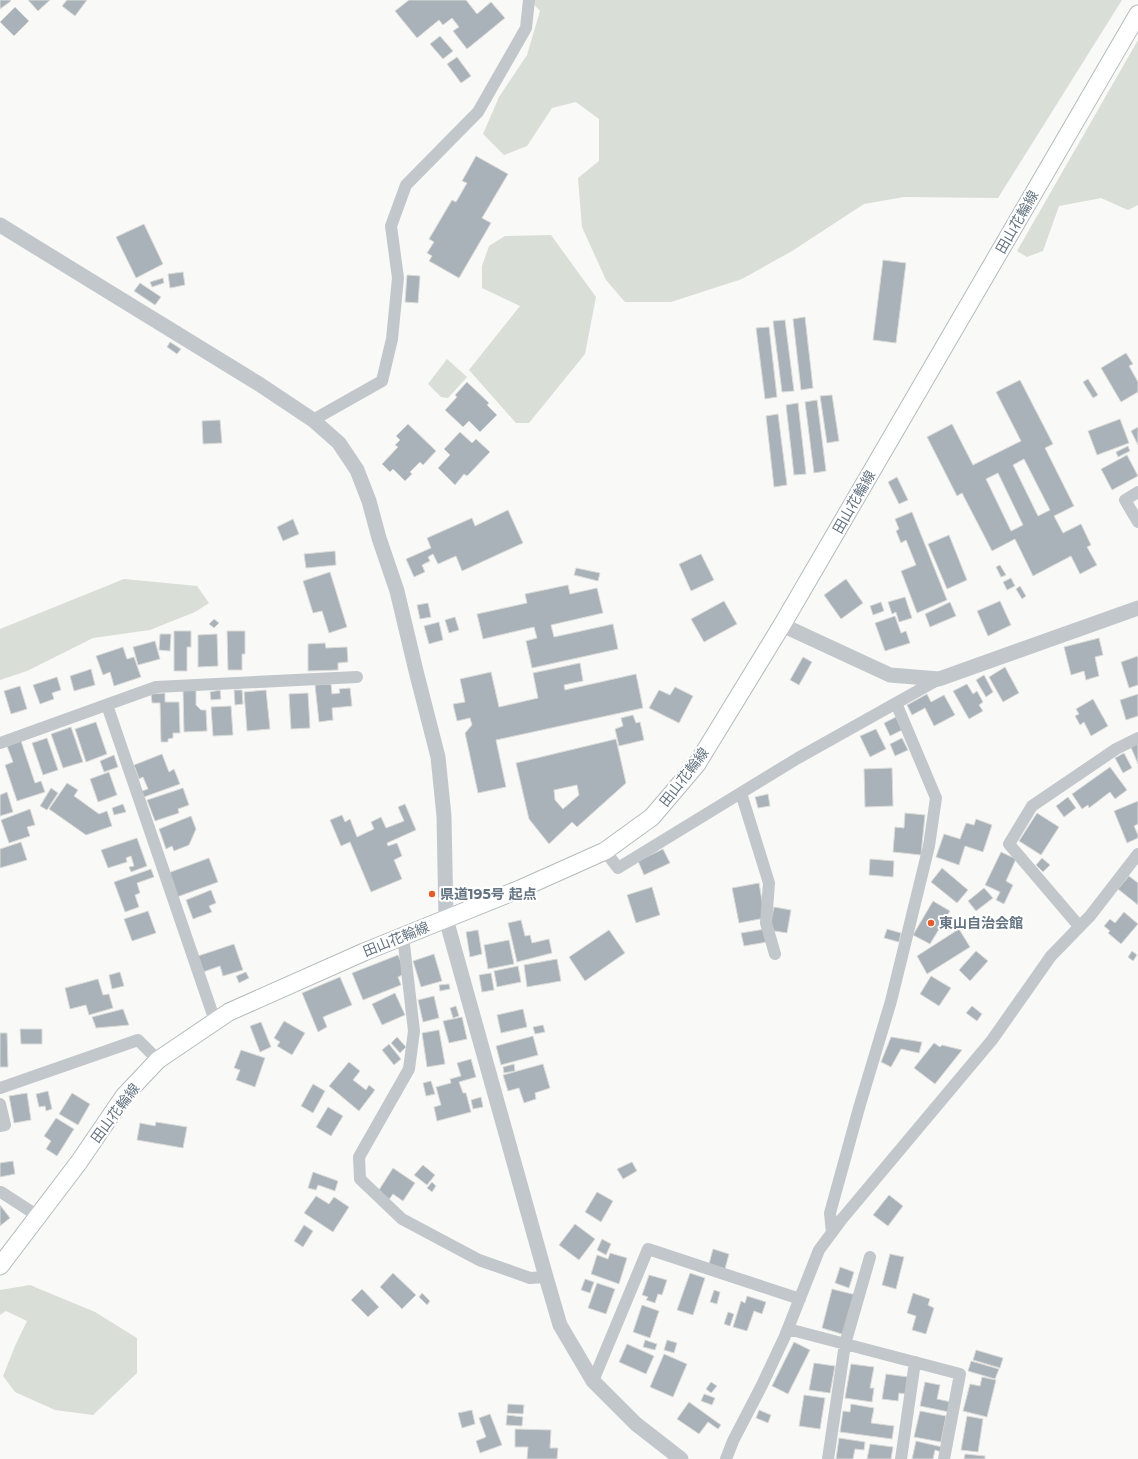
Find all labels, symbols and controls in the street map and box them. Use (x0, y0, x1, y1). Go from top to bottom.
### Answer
street label: 田山花輪線 (992, 187, 1042, 257)
street label: 田山花輪線 (829, 467, 879, 537)
street label: 田山花輪線 (655, 744, 713, 810)
place label: 県道195号 起点 (440, 885, 537, 903)
marker: 県道195号 起点 (427, 889, 437, 899)
place label: 東山自治会館 (939, 914, 1023, 932)
street label: 田山花輪線 (360, 918, 432, 960)
marker: 東山自治会館 (926, 918, 936, 928)
street label: 田山花輪線 (87, 1080, 143, 1146)

